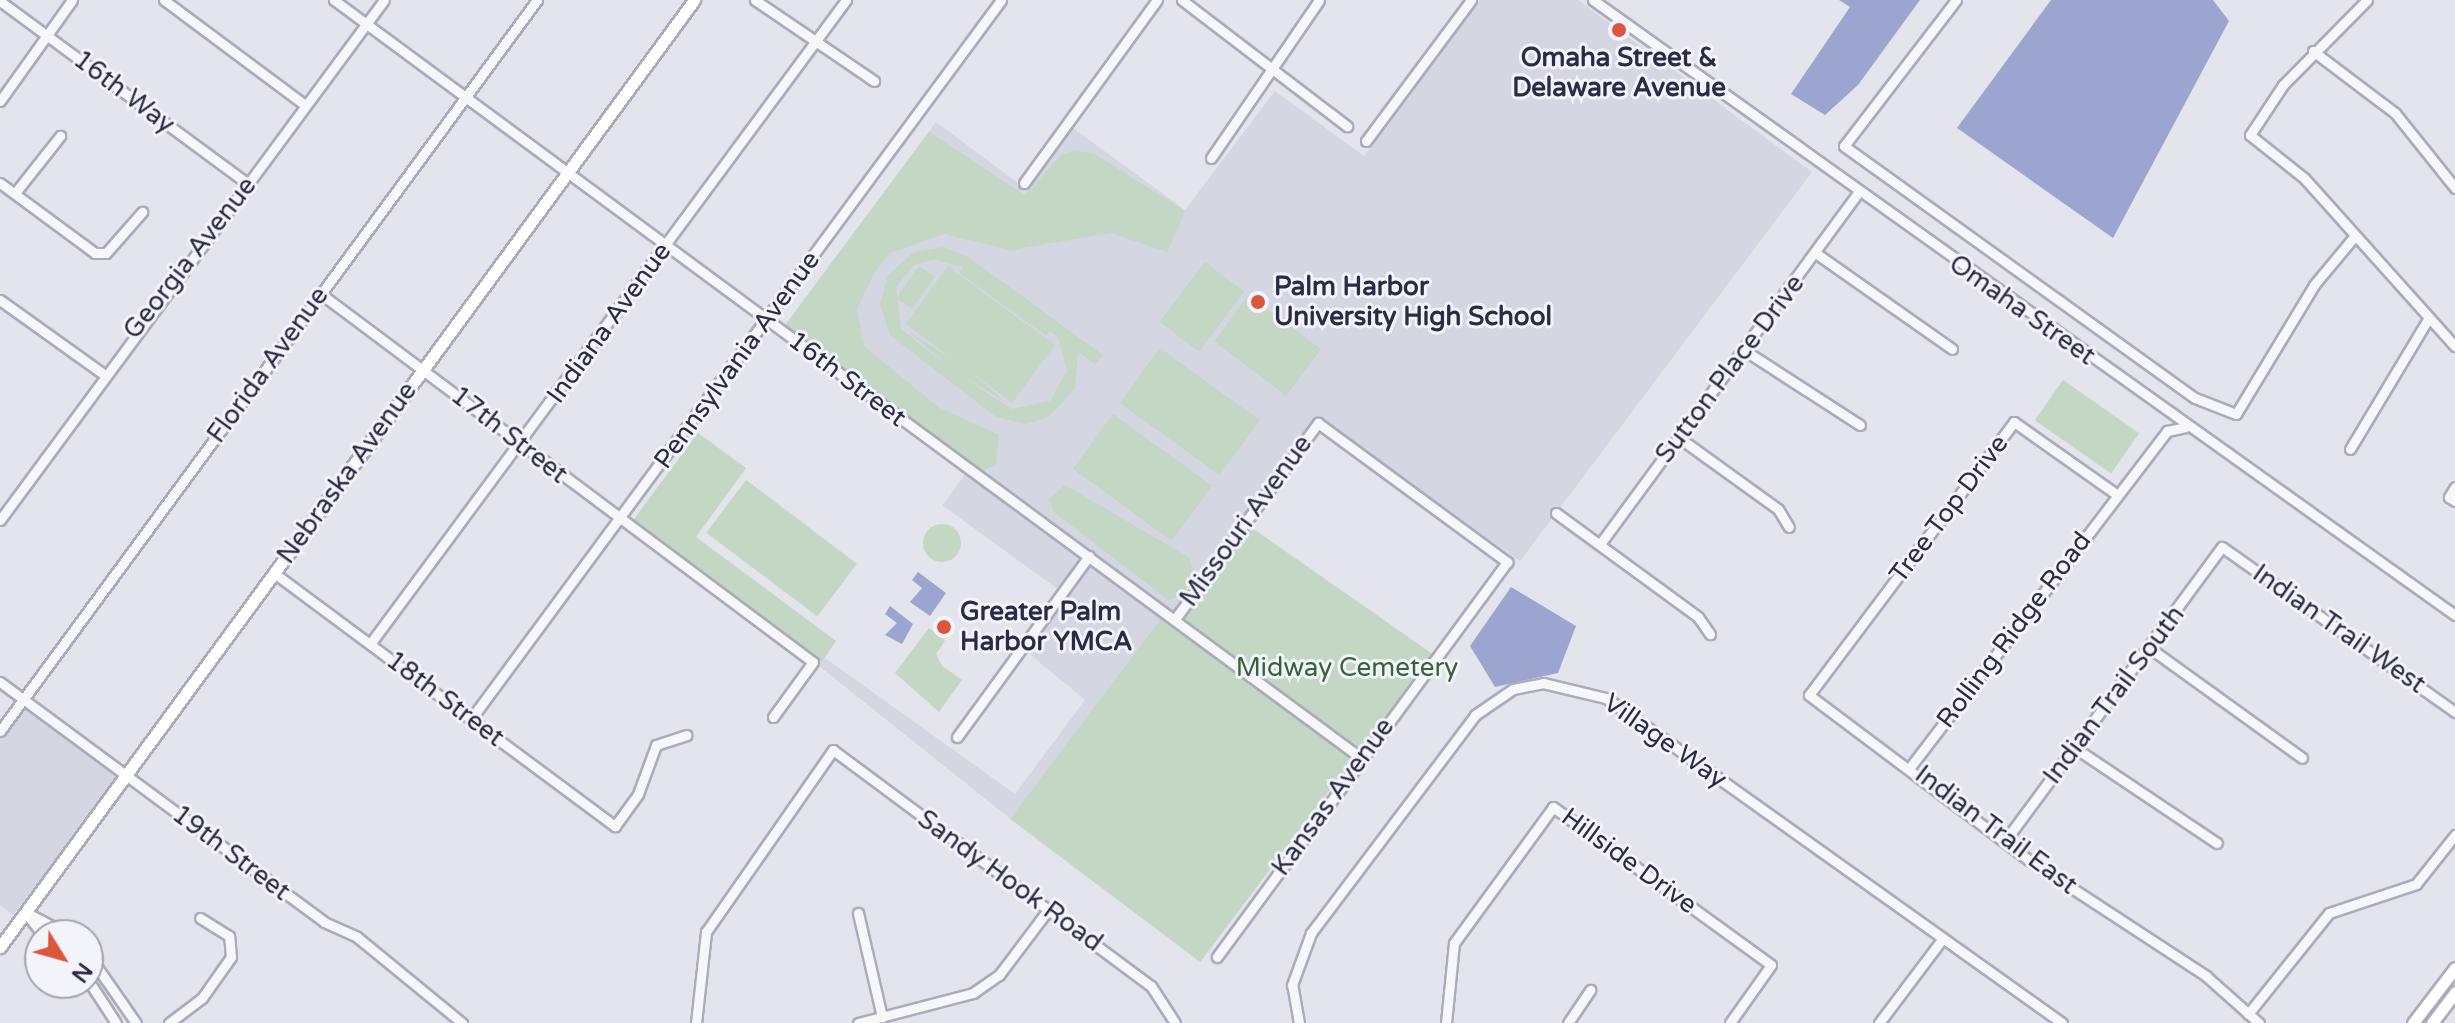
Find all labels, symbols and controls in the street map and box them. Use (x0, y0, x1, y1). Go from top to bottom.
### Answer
marker: Omaha Street & Delaware Avenue (1610, 21, 1628, 39)
place label: Omaha Street & Delaware Avenue (1512, 42, 1726, 104)
street label: 16th Way (67, 44, 181, 140)
street label: Georgia Avenue (117, 171, 263, 345)
street label: Indiana Avenue (540, 237, 678, 409)
street label: Pennsylvania Avenue (648, 245, 826, 475)
street label: Omaha Street (1943, 248, 2101, 372)
street label: Sutton Place Drive (1649, 269, 1811, 469)
place label: Palm Harbor University High School (1274, 271, 1552, 332)
street label: Florida Avenue (201, 281, 335, 449)
marker: Palm Harbor University High School (1249, 293, 1267, 311)
street label: 16th Street (782, 325, 912, 433)
street label: Nebraska Avenue (271, 376, 423, 570)
street label: 17th Street (444, 380, 574, 490)
street label: Missouri Avenue (1173, 429, 1319, 613)
street label: Tree Top Drive (1883, 429, 2015, 589)
street label: Rolling Ridge Road (1930, 526, 2098, 734)
street label: Indian Trail West (2247, 558, 2431, 700)
place label: Greater Palm Harbor YMCA (960, 596, 1132, 658)
street label: Indian Trail South (2037, 600, 2191, 790)
marker: Greater Palm Harbor YMCA (935, 618, 953, 636)
street label: 18th Street (380, 645, 510, 753)
park label: Midway Cemetery (1236, 652, 1458, 684)
street label: Village Way (1597, 687, 1733, 795)
street label: Kansas Avenue (1265, 712, 1401, 882)
street label: Indian Trail East (1909, 759, 2083, 901)
street label: 19th Street (166, 799, 296, 907)
street label: Hillside Drive (1555, 801, 1703, 921)
street label: Sandy Hook Road (912, 804, 1108, 958)
north arrow (24, 919, 104, 999)
text: N (66, 957, 97, 987)

